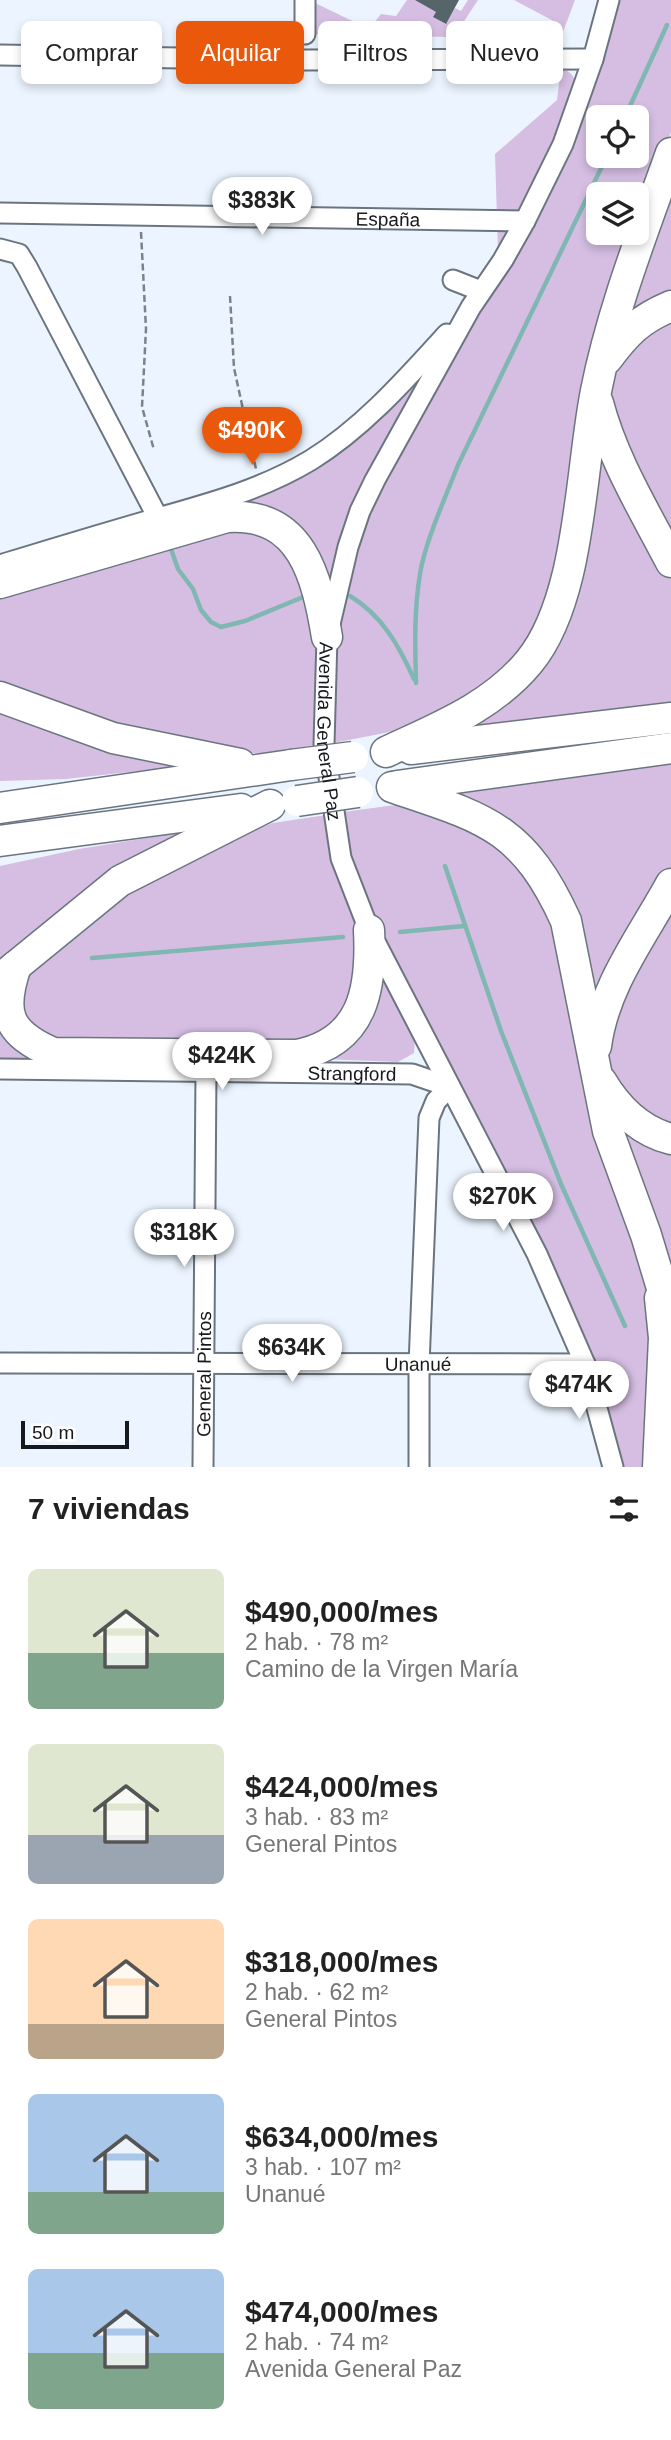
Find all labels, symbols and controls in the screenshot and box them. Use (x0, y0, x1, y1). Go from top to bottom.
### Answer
chip: Comprar (21, 21, 162, 84)
chip: Alquilar (176, 21, 304, 84)
chip: Filtros (318, 21, 432, 84)
chip: Nuevo (446, 21, 563, 84)
map controls (586, 105, 649, 245)
button: locate (586, 105, 649, 168)
pin: $383K (213, 177, 311, 237)
button: layers (586, 182, 649, 245)
text: $383K (228, 187, 296, 213)
street label: España (356, 208, 421, 230)
pin: $490K (203, 407, 301, 467)
text: $490K (218, 417, 286, 443)
street label: Avenida General Paz (313, 642, 346, 822)
pin: $424K (173, 1032, 271, 1092)
text: $424K (188, 1042, 256, 1068)
street label: Strangford (307, 1062, 396, 1084)
pin: $270K (454, 1174, 552, 1233)
text: $270K (469, 1183, 537, 1209)
pin: $318K (135, 1210, 233, 1269)
text: $318K (150, 1219, 218, 1245)
street label: General Pintos (193, 1311, 215, 1437)
pin: $634K (243, 1324, 341, 1384)
text: $634K (258, 1334, 326, 1360)
street label: Unanué (385, 1353, 451, 1374)
pin: $474K (530, 1362, 628, 1421)
text: $474K (545, 1371, 613, 1397)
scale bar (21, 1418, 130, 1450)
text: 50 m (32, 1422, 74, 1443)
icon: filters (605, 1490, 643, 1528)
text: 7 viviendas (28, 1492, 190, 1525)
text: $490,000/mes (245, 1595, 439, 1628)
icon: home (84, 1597, 168, 1681)
text: 2 hab. · 78 m² (245, 1629, 388, 1655)
text: Camino de la Virgen María (245, 1656, 518, 1682)
text: $424,000/mes (245, 1770, 439, 1803)
icon: home (84, 1772, 168, 1856)
text: 3 hab. · 83 m² (245, 1804, 388, 1830)
text: General Pintos (245, 1831, 397, 1857)
text: $318,000/mes (245, 1945, 439, 1978)
icon: home (84, 1947, 168, 2031)
text: 2 hab. · 62 m² (245, 1979, 388, 2005)
text: General Pintos (245, 2006, 397, 2032)
text: $634,000/mes (245, 2120, 439, 2153)
icon: home (84, 2122, 168, 2206)
text: 3 hab. · 107 m² (245, 2154, 401, 2180)
text: Unanué (245, 2181, 326, 2207)
text: $474,000/mes (245, 2295, 439, 2328)
icon: home (84, 2297, 168, 2381)
text: 2 hab. · 74 m² (245, 2329, 388, 2355)
text: Avenida General Paz (245, 2356, 462, 2382)

